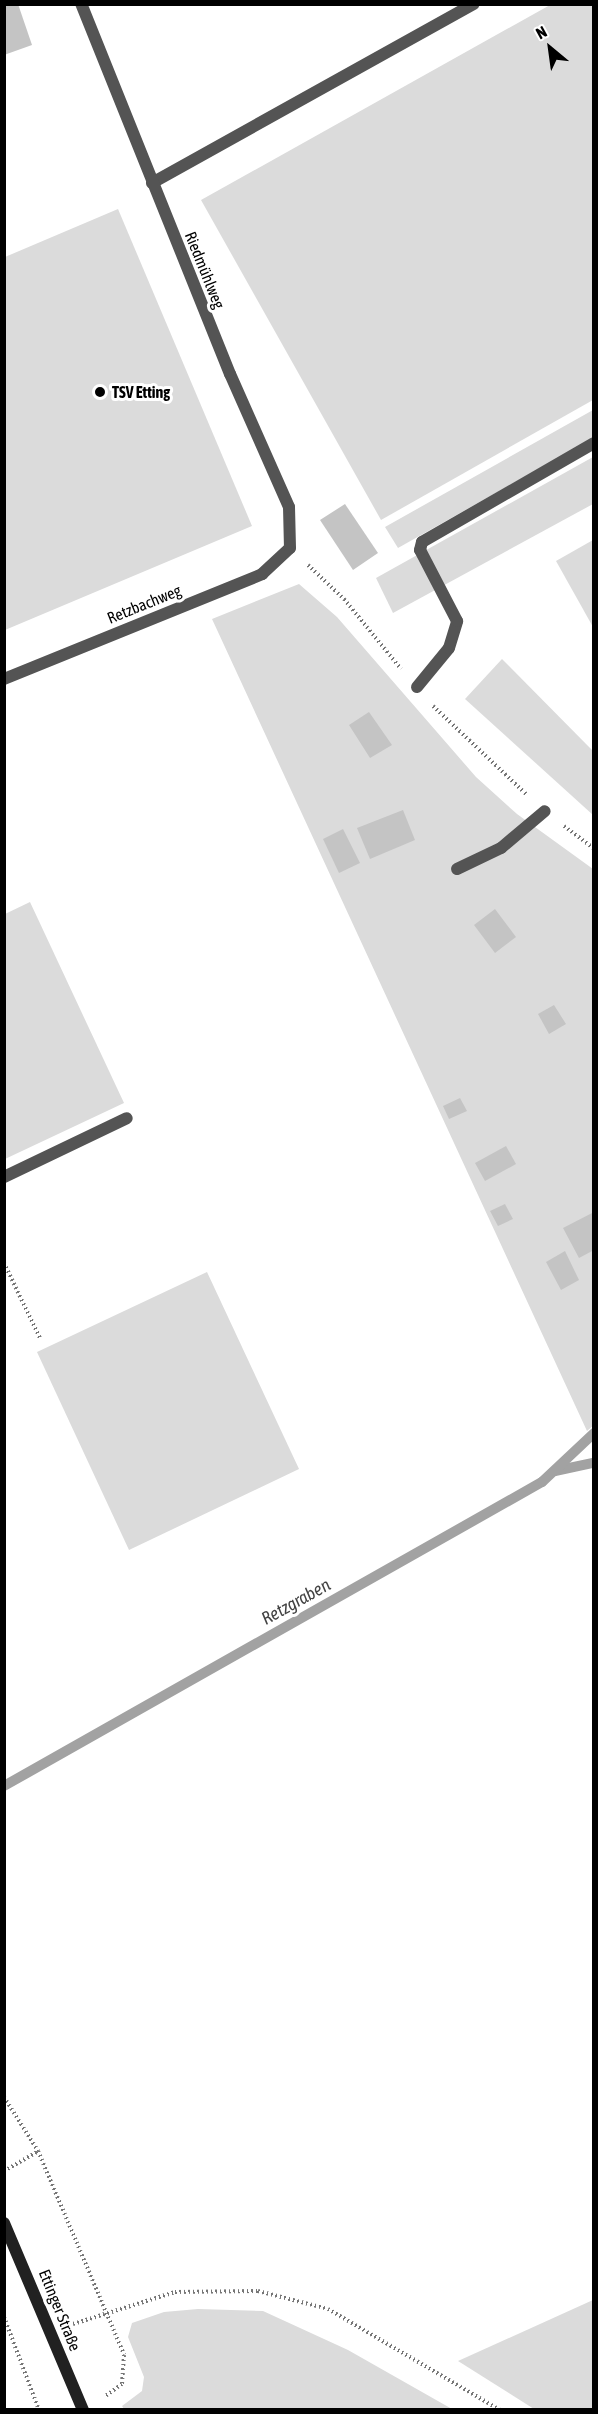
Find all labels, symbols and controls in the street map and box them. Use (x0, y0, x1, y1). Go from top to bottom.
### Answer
north arrow (520, 18, 580, 78)
text: N (533, 22, 550, 42)
street label: Riedmühlweg (181, 229, 229, 311)
place label: TSV Etting (112, 382, 170, 402)
marker: TSV Etting (93, 385, 107, 399)
street label: Retzbachweg (104, 581, 184, 627)
water label: Retzgraben (258, 1574, 334, 1630)
street label: Ettinger Straße (35, 2266, 85, 2354)

